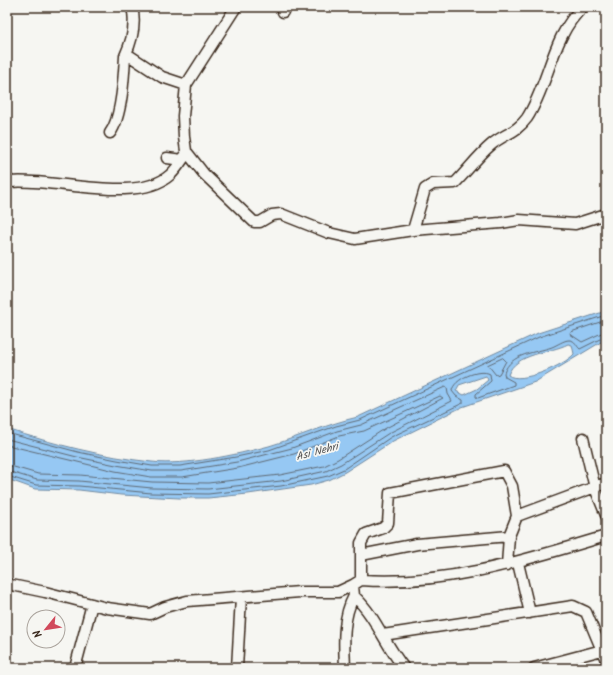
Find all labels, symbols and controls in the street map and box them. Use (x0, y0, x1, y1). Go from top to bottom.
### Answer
water label: Asi Nehri (294, 437, 342, 466)
north arrow (26, 609, 66, 649)
text: N (29, 626, 48, 641)

